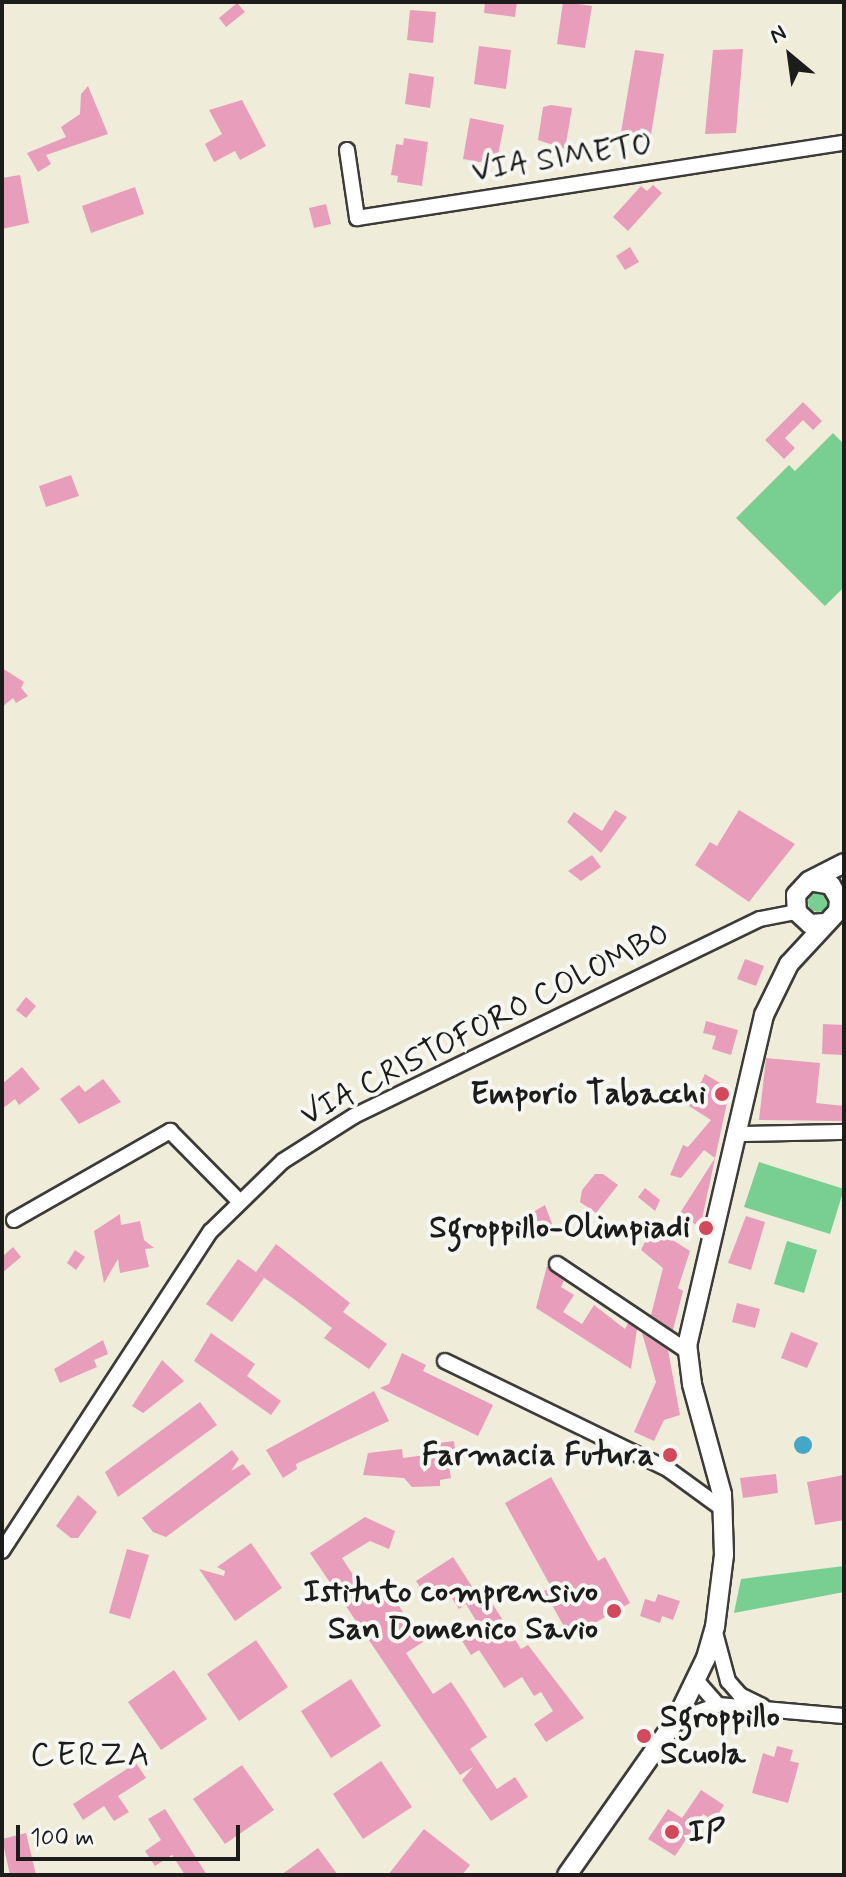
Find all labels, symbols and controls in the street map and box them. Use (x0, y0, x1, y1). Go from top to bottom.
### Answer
north arrow (750, 16, 830, 96)
text: N (765, 19, 792, 51)
street label: VIA SIMETO (465, 124, 659, 192)
street label: VIA CRISTOFORO COLOMBO (290, 913, 680, 1137)
place label: Emporio Tabacchi (478, 1075, 706, 1113)
marker: Emporio Tabacchi (713, 1085, 731, 1103)
place label: Sgroppillo-Olimpiadi (429, 1209, 690, 1247)
marker: Sgroppillo-Olimpiadi (697, 1219, 715, 1237)
place label: Farmacia Futura (418, 1436, 654, 1474)
marker: Farmacia Futura (661, 1446, 679, 1464)
place label: Istituto comprensivo San Domenico Savio (317, 1574, 598, 1649)
marker: Istituto comprensivo San Domenico Savio (605, 1602, 623, 1620)
place label: Sgroppillo Scuola (660, 1699, 780, 1774)
marker: Sgroppillo Scuola (635, 1727, 653, 1745)
district label: CERZA (31, 1736, 151, 1776)
scale bar (20, 1809, 244, 1859)
place label: IP (688, 1813, 725, 1851)
text: 100 m (30, 1823, 94, 1854)
marker: IP (663, 1823, 681, 1841)

